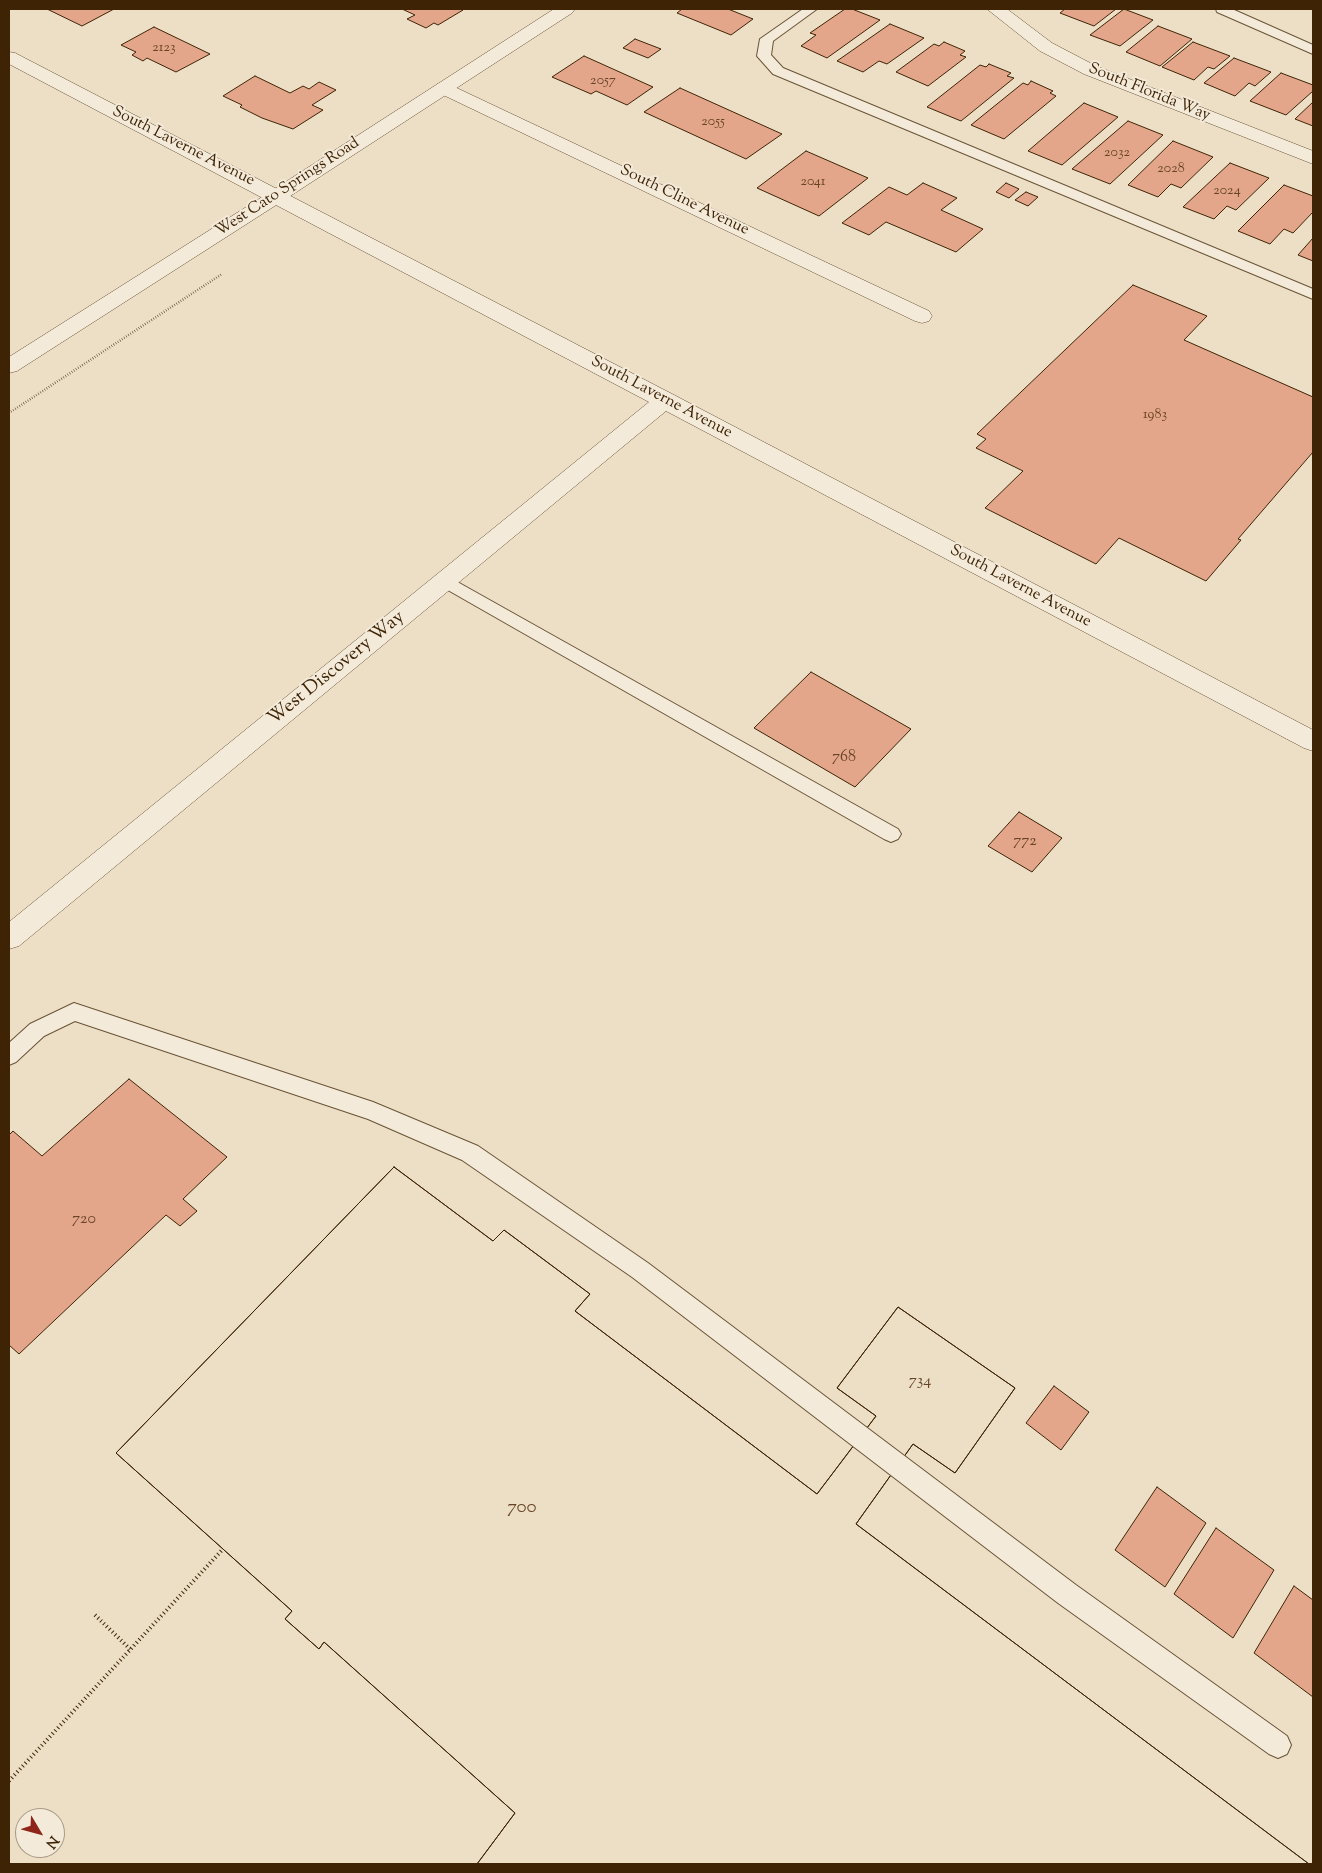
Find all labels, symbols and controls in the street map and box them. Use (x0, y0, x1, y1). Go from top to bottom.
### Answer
house number: 2123 (152, 41, 176, 57)
street label: South Florida Way (1085, 60, 1213, 126)
house number: 2057 (590, 74, 616, 90)
street label: South Laverne Avenue (108, 103, 258, 191)
house number: 2055 (701, 115, 725, 131)
street label: West Cato Springs Road (212, 134, 364, 242)
house number: 2032 (1104, 146, 1130, 162)
street label: South Cline Avenue (616, 161, 752, 241)
house number: 2028 (1157, 162, 1185, 178)
house number: 2041 (800, 175, 826, 191)
house number: 2024 (1213, 184, 1241, 200)
street label: South Laverne Avenue (587, 353, 735, 443)
house number: 1983 (1143, 408, 1167, 424)
street label: South Laverne Avenue (946, 542, 1094, 632)
street label: West Discovery Way (264, 607, 410, 731)
house number: 768 (832, 748, 856, 768)
house number: 772 (1013, 832, 1037, 852)
house number: 720 (72, 1210, 96, 1230)
house number: 734 (909, 1372, 931, 1392)
house number: 700 (507, 1498, 537, 1520)
north arrow (15, 1808, 65, 1858)
text: N (40, 1831, 63, 1852)

